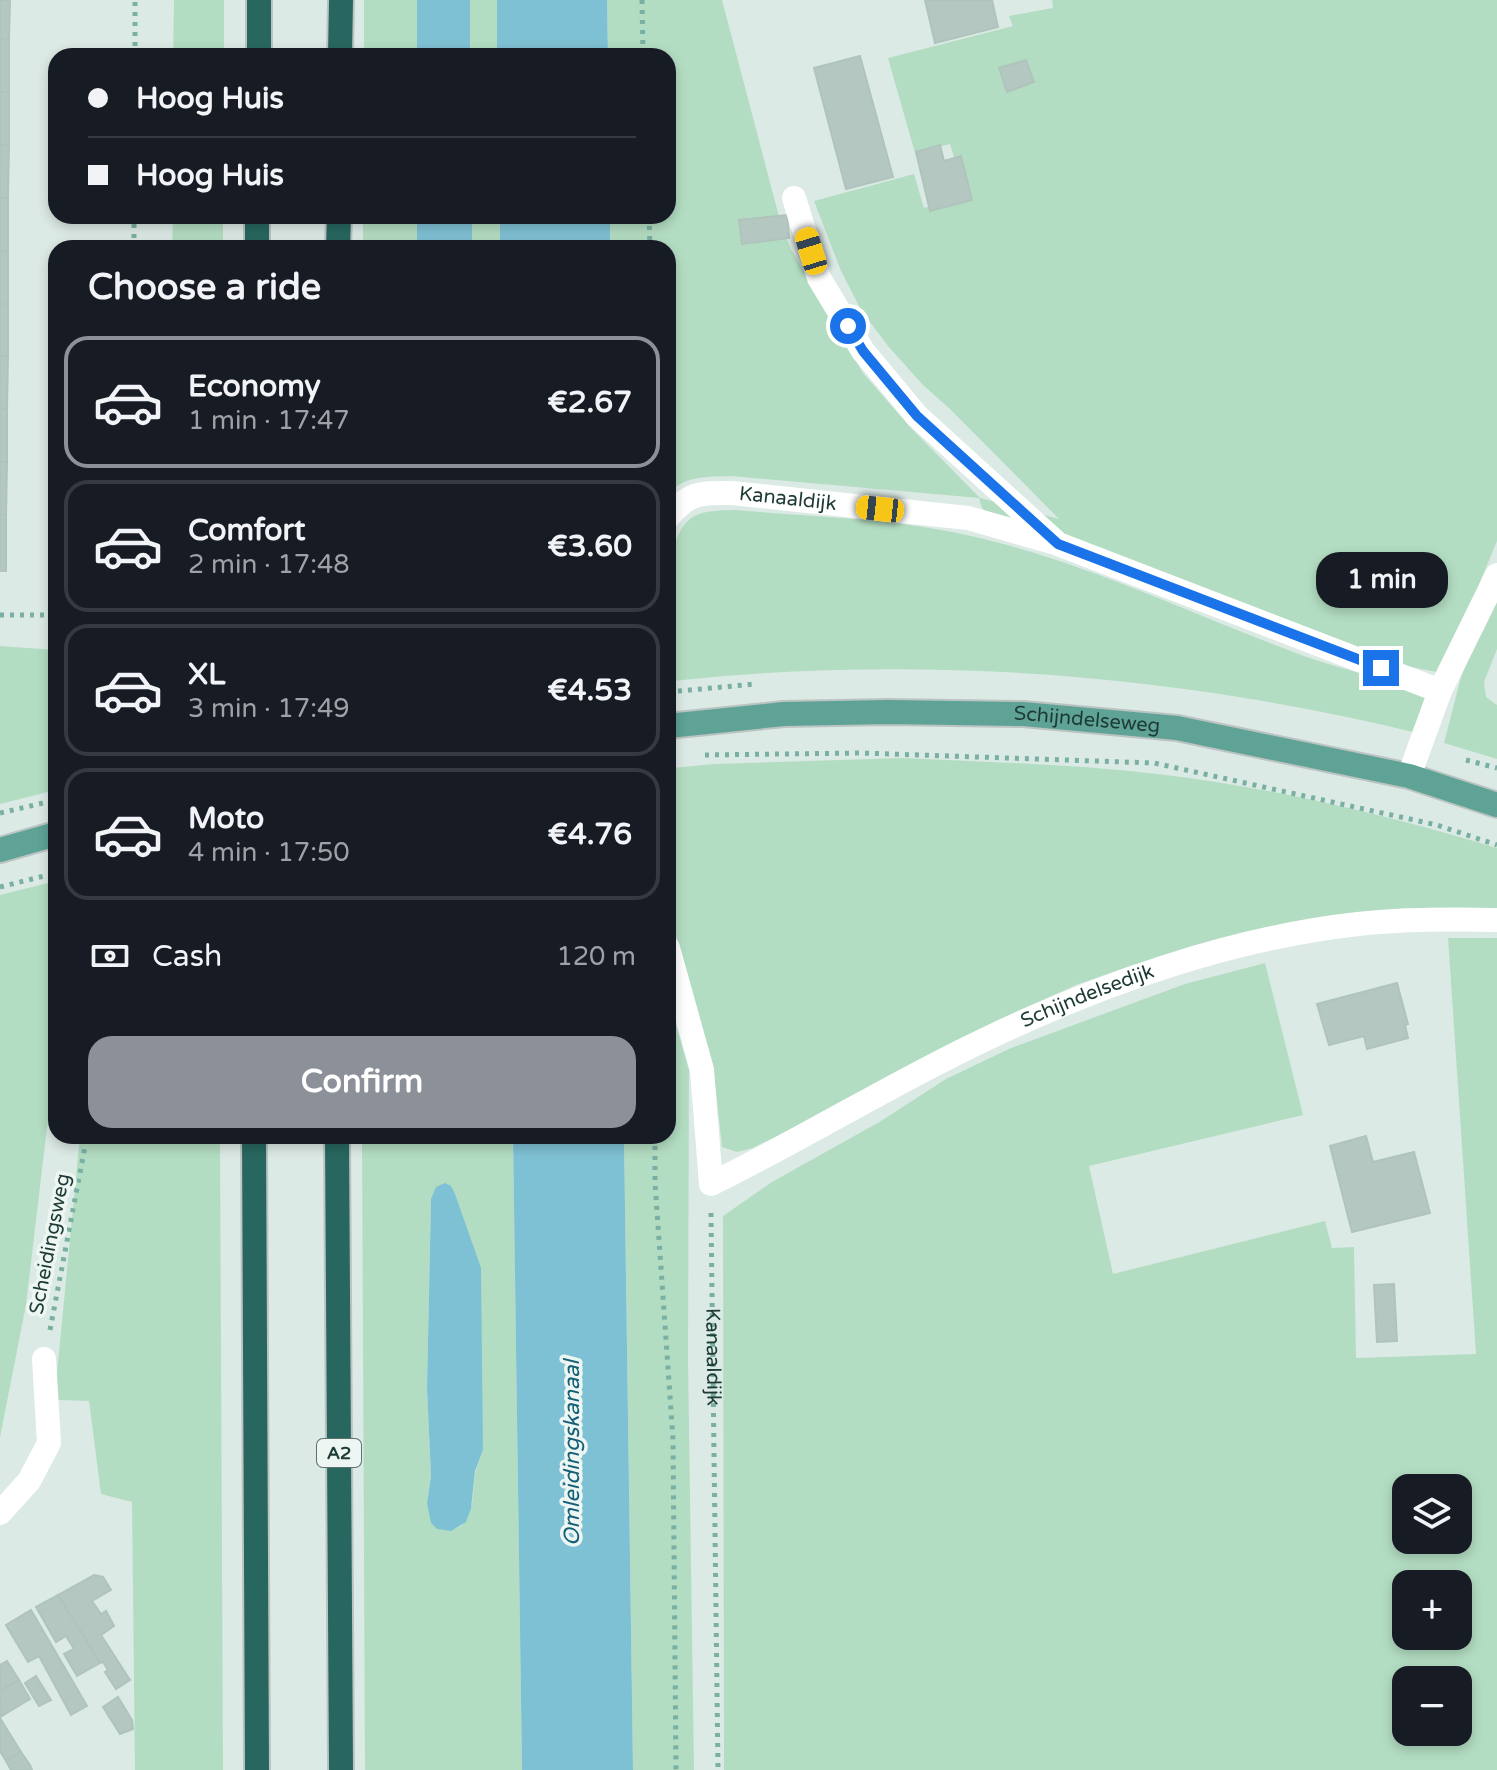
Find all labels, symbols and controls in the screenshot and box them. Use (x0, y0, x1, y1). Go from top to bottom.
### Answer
text: Hoog Huis (136, 80, 284, 117)
text: Hoog Huis (136, 157, 284, 194)
car (793, 225, 829, 277)
text: Choose a ride (88, 266, 321, 309)
route start (830, 308, 866, 344)
icon: car (92, 366, 164, 438)
text: Economy (188, 368, 321, 405)
text: €2.67 (547, 384, 632, 421)
text: 1 min · 17:47 (188, 405, 350, 436)
street label: Kanaaldijk (738, 482, 838, 516)
car (855, 495, 905, 523)
icon: car (92, 510, 164, 582)
text: Comfort (188, 512, 306, 549)
text: €3.60 (547, 528, 632, 565)
text: 2 min · 17:48 (188, 549, 350, 580)
callout: 1 min (1315, 552, 1447, 608)
text: 1 min (1347, 564, 1417, 595)
route end (1363, 650, 1399, 686)
icon: car (92, 654, 164, 726)
text: XL (188, 656, 225, 693)
text: €4.53 (547, 672, 632, 709)
text: 3 min · 17:49 (188, 693, 350, 724)
street label: Schijndelseweg (1014, 702, 1161, 738)
icon: car (92, 798, 164, 870)
text: Moto (188, 800, 264, 837)
text: €4.76 (548, 816, 632, 853)
text: 4 min · 17:50 (188, 837, 350, 868)
icon: cash (88, 934, 132, 978)
text: Cash (152, 938, 222, 975)
text: 120 m (556, 941, 636, 972)
street label: Schijndelsedijk (1017, 959, 1157, 1033)
button: Confirm (88, 1036, 636, 1128)
street label: Scheidingsweg (25, 1172, 75, 1316)
street label: Kanaaldijk (700, 1308, 725, 1406)
water label: Omleidingskanaal (559, 1357, 585, 1546)
road number: A2 (317, 1439, 361, 1467)
map controls (1392, 1474, 1472, 1746)
button: layers (1392, 1474, 1472, 1554)
button: + (1392, 1570, 1472, 1650)
button: − (1392, 1666, 1472, 1746)

